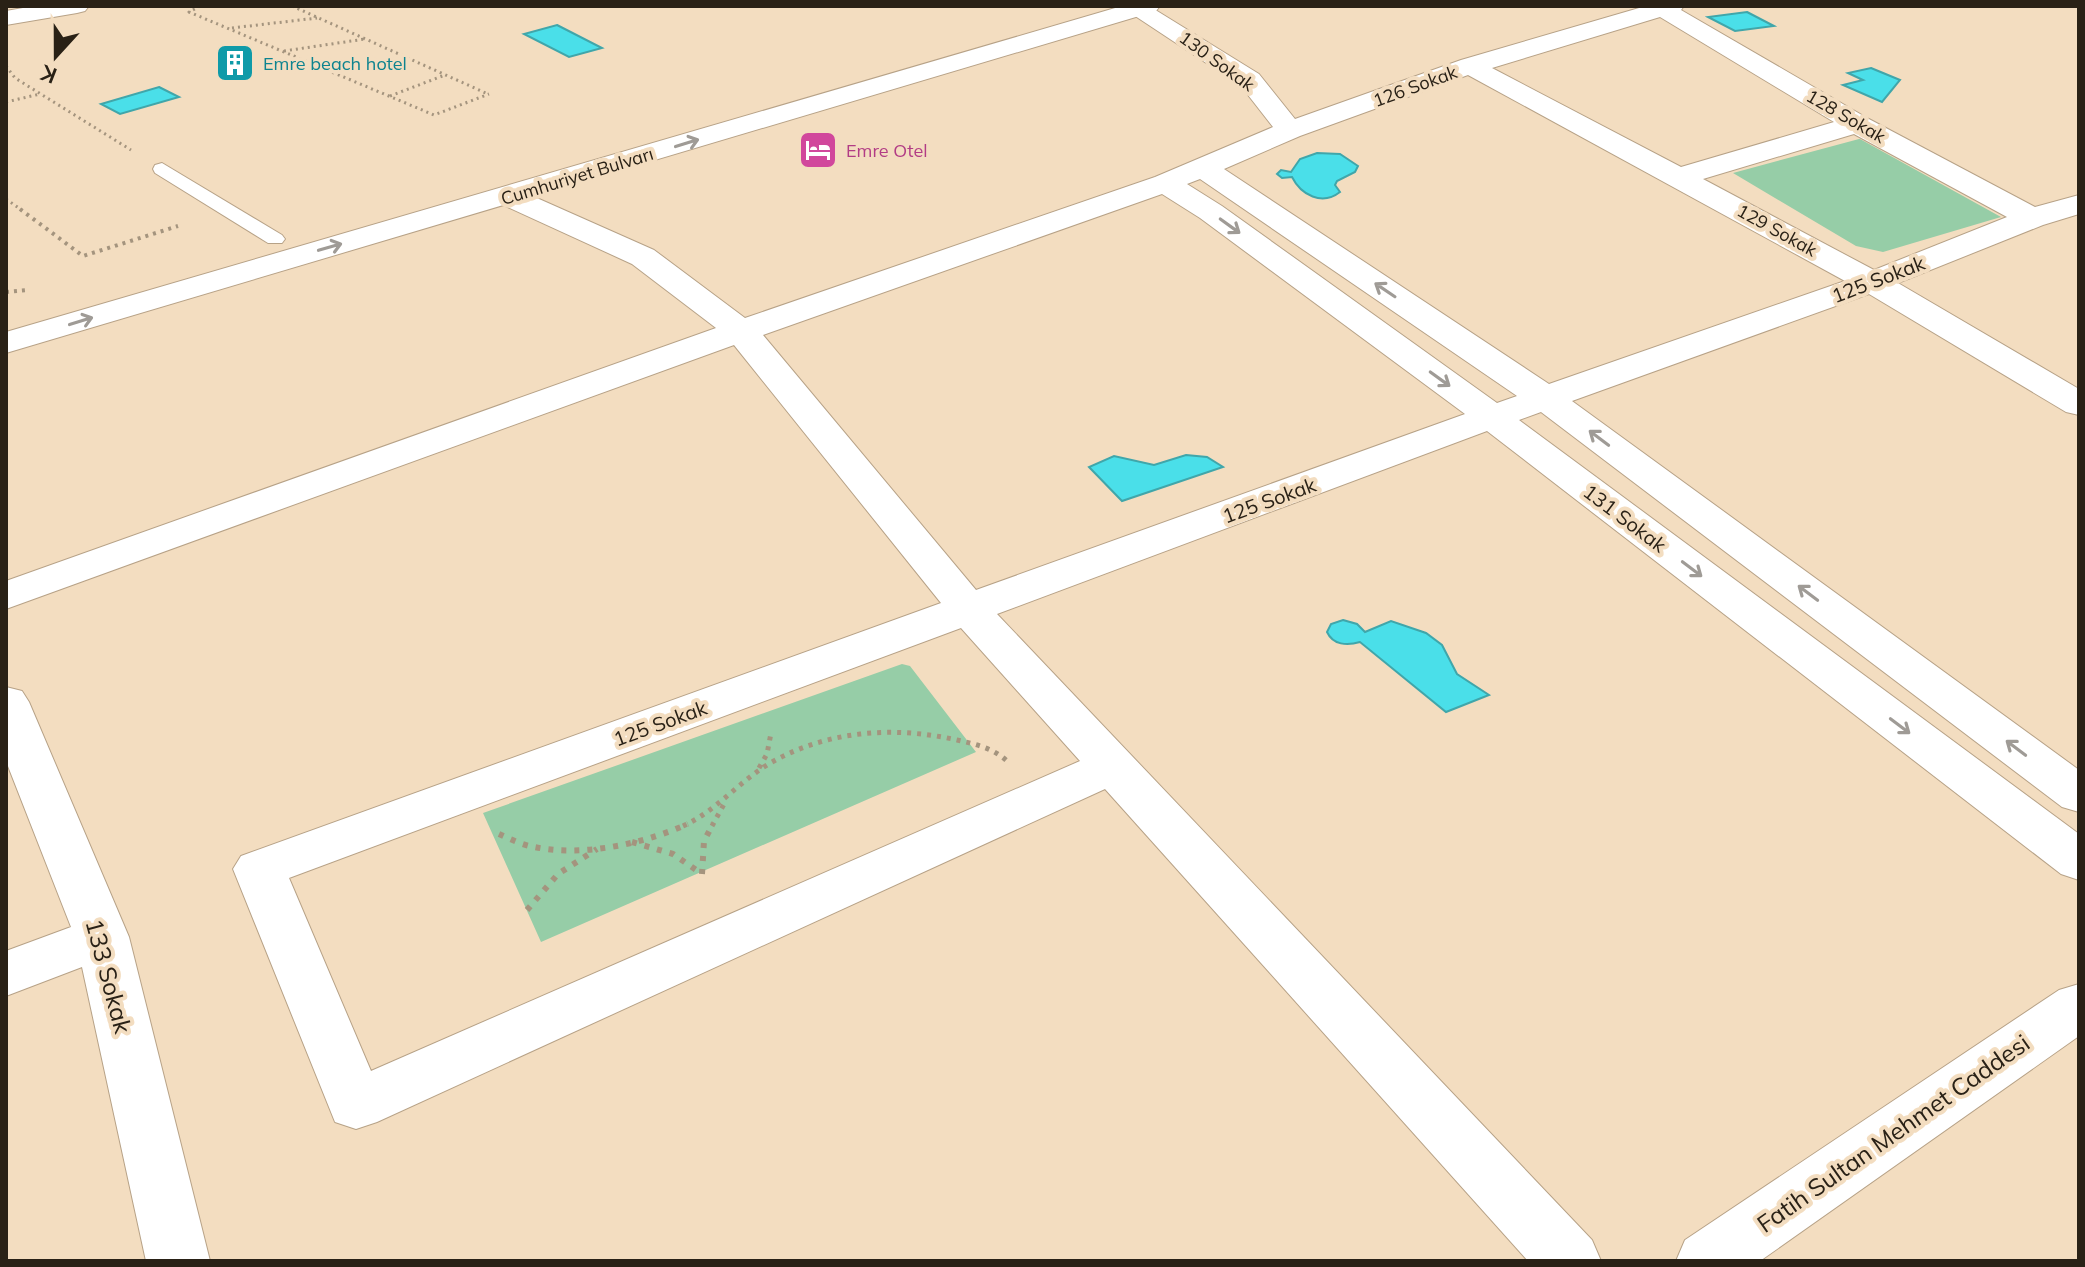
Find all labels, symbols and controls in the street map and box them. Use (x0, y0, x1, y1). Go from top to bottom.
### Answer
north arrow (16, 16, 96, 96)
street label: 130 Sokak (1175, 26, 1260, 97)
building icon: Emre beach hotel (214, 42, 256, 84)
place label: Emre beach hotel (263, 52, 407, 75)
text: K (36, 58, 61, 90)
street label: 126 Sokak (1370, 60, 1461, 112)
street label: 128 Sokak (1802, 84, 1890, 148)
hotel icon: Emre Otel (797, 129, 839, 171)
one-way arrow (674, 135, 700, 150)
place label: Emre Otel (846, 139, 927, 162)
street label: Cumhuriyet Bulvarı (498, 142, 656, 210)
street label: 129 Sokak (1733, 199, 1822, 262)
one-way arrow (1218, 218, 1240, 234)
one-way arrow (317, 238, 342, 253)
street label: 125 Sokak (1828, 250, 1929, 308)
one-way arrow (1374, 282, 1397, 298)
one-way arrow (67, 313, 93, 328)
one-way arrow (1428, 371, 1450, 387)
one-way arrow (1589, 430, 1610, 447)
street label: 125 Sokak (1219, 471, 1320, 528)
street label: 131 Sokak (1579, 479, 1672, 558)
one-way arrow (1681, 560, 1703, 577)
one-way arrow (1798, 585, 1819, 602)
street label: 125 Sokak (610, 694, 711, 751)
one-way arrow (1889, 717, 1910, 734)
one-way arrow (2006, 740, 2028, 757)
street label: 133 Sokak (79, 916, 139, 1037)
street label: Fatih Sultan Mehmet Caddesi (1751, 1027, 2035, 1239)

